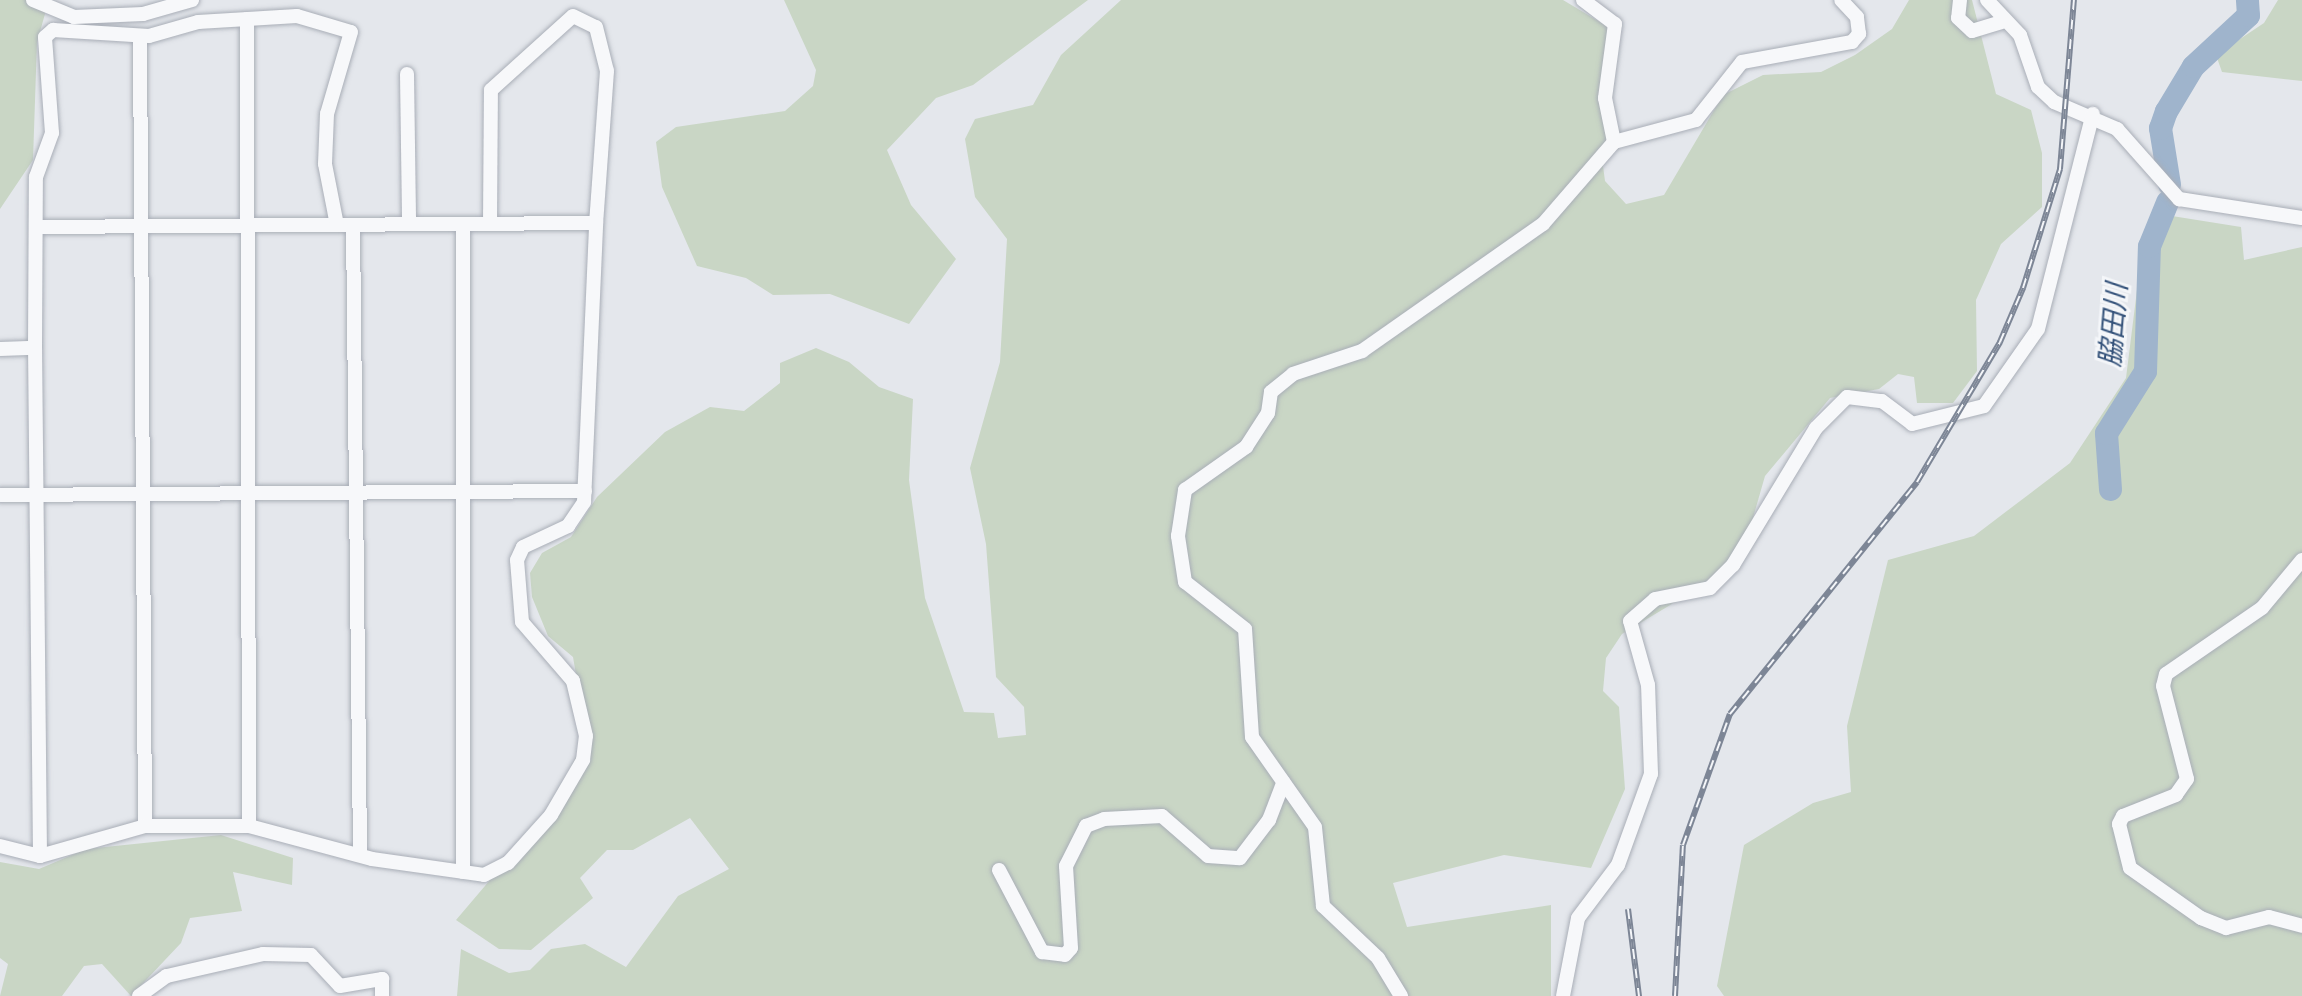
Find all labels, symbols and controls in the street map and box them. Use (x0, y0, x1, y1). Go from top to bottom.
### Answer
water label: 脇田川 (2093, 282, 2133, 368)

